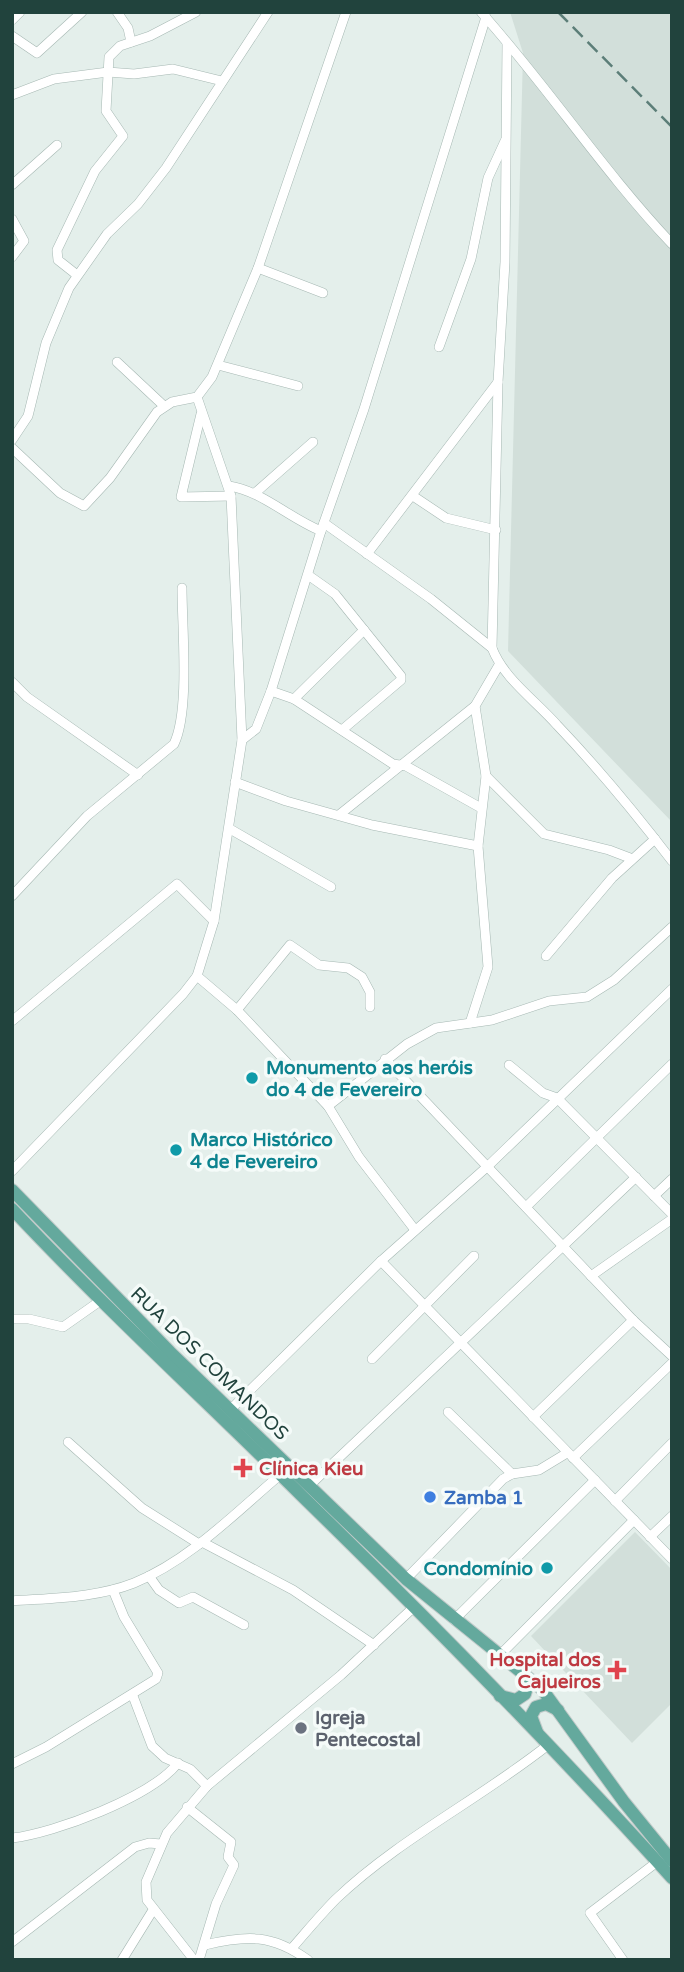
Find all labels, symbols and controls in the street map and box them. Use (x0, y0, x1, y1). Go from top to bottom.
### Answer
place label: Monumento aos heróis do 4 de Fevereiro (266, 1057, 473, 1101)
marker: Monumento aos heróis do 4 de Fevereiro (244, 1070, 260, 1086)
place label: Marco Histórico 4 de Fevereiro (190, 1129, 333, 1173)
marker: Marco Histórico 4 de Fevereiro (168, 1142, 184, 1158)
street label: RUA DOS COMANDOS (126, 1283, 293, 1445)
marker: Clínica Kieu (233, 1458, 253, 1478)
place label: Clínica Kieu (259, 1458, 364, 1480)
place label: Zamba 1 (444, 1487, 524, 1509)
marker: Zamba 1 (422, 1489, 438, 1505)
place label: Condomínio (423, 1558, 533, 1580)
marker: Condomínio (539, 1560, 555, 1576)
place label: Hospital dos Cajueiros (489, 1649, 601, 1694)
marker: Hospital dos Cajueiros (607, 1660, 627, 1680)
place label: Igreja Pentecostal (315, 1707, 421, 1751)
marker: Igreja Pentecostal (293, 1720, 309, 1736)

